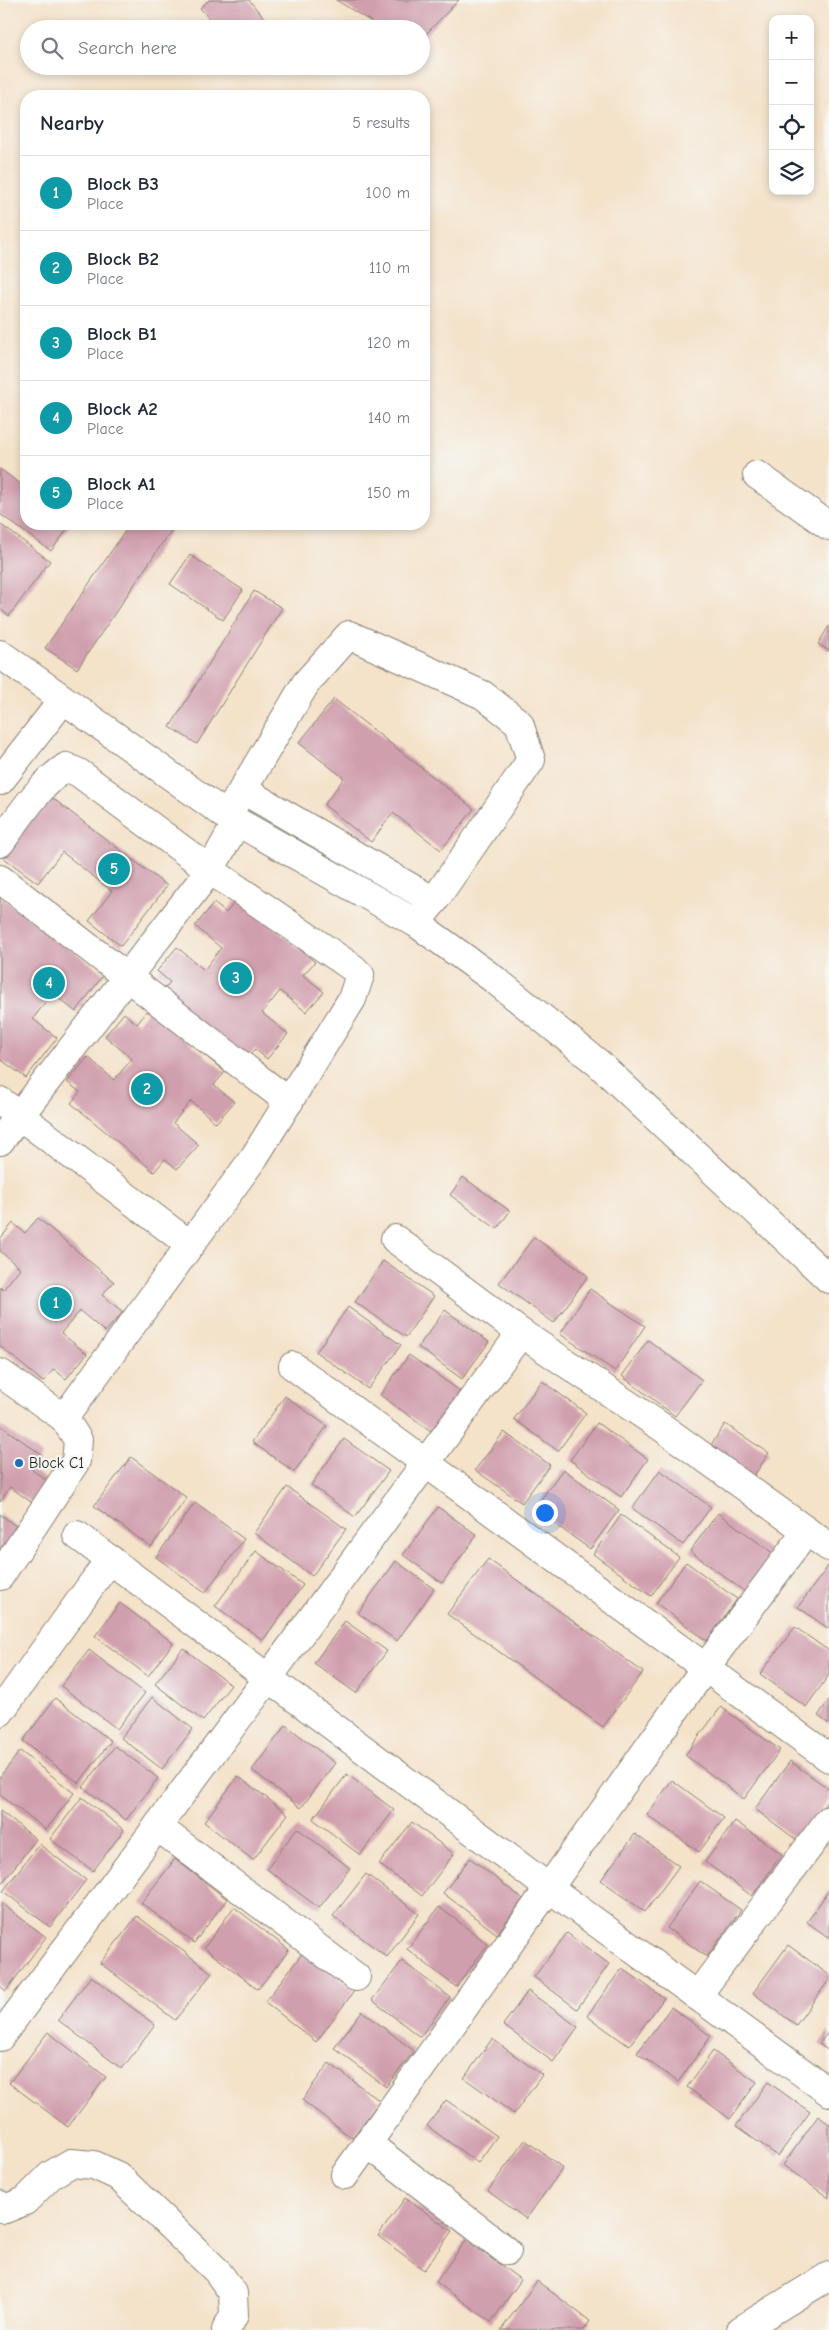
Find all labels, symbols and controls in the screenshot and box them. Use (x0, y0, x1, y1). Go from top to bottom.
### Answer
map controls (769, 15, 814, 195)
button: + (769, 15, 814, 60)
search box (20, 20, 430, 75)
icon: search (38, 34, 66, 62)
text: Search here (78, 37, 177, 59)
button: − (769, 60, 814, 105)
button: locate (769, 105, 814, 150)
text: Nearby (40, 111, 104, 135)
text: 5 results (352, 114, 410, 132)
button: layers (769, 150, 814, 195)
text: Block B3 (87, 173, 159, 195)
text: 1 (53, 184, 59, 202)
text: 100 m (366, 184, 410, 202)
text: Place (87, 195, 123, 213)
text: Block B2 (87, 248, 159, 270)
text: 2 (52, 259, 60, 277)
text: 110 m (369, 259, 410, 277)
text: Place (87, 270, 123, 288)
text: Block B1 (87, 323, 157, 345)
text: 3 (52, 334, 60, 352)
text: 120 m (367, 334, 410, 352)
text: Place (87, 345, 123, 363)
text: Block A2 (87, 398, 158, 420)
text: 4 (52, 409, 60, 427)
text: 140 m (368, 409, 410, 427)
text: Place (87, 420, 123, 438)
text: Block A1 (87, 473, 156, 495)
text: 5 (52, 484, 60, 502)
text: 150 m (367, 484, 410, 502)
text: Place (87, 495, 123, 513)
pin: 5 (98, 850, 130, 888)
pin: 3 (220, 959, 252, 997)
pin: 4 (33, 964, 65, 1002)
pin: 2 (131, 1070, 163, 1108)
pin: 1 (40, 1284, 72, 1322)
place label: Block C1 (29, 1454, 84, 1472)
marker: Block C1 (13, 1457, 25, 1469)
your location (532, 1500, 558, 1526)

